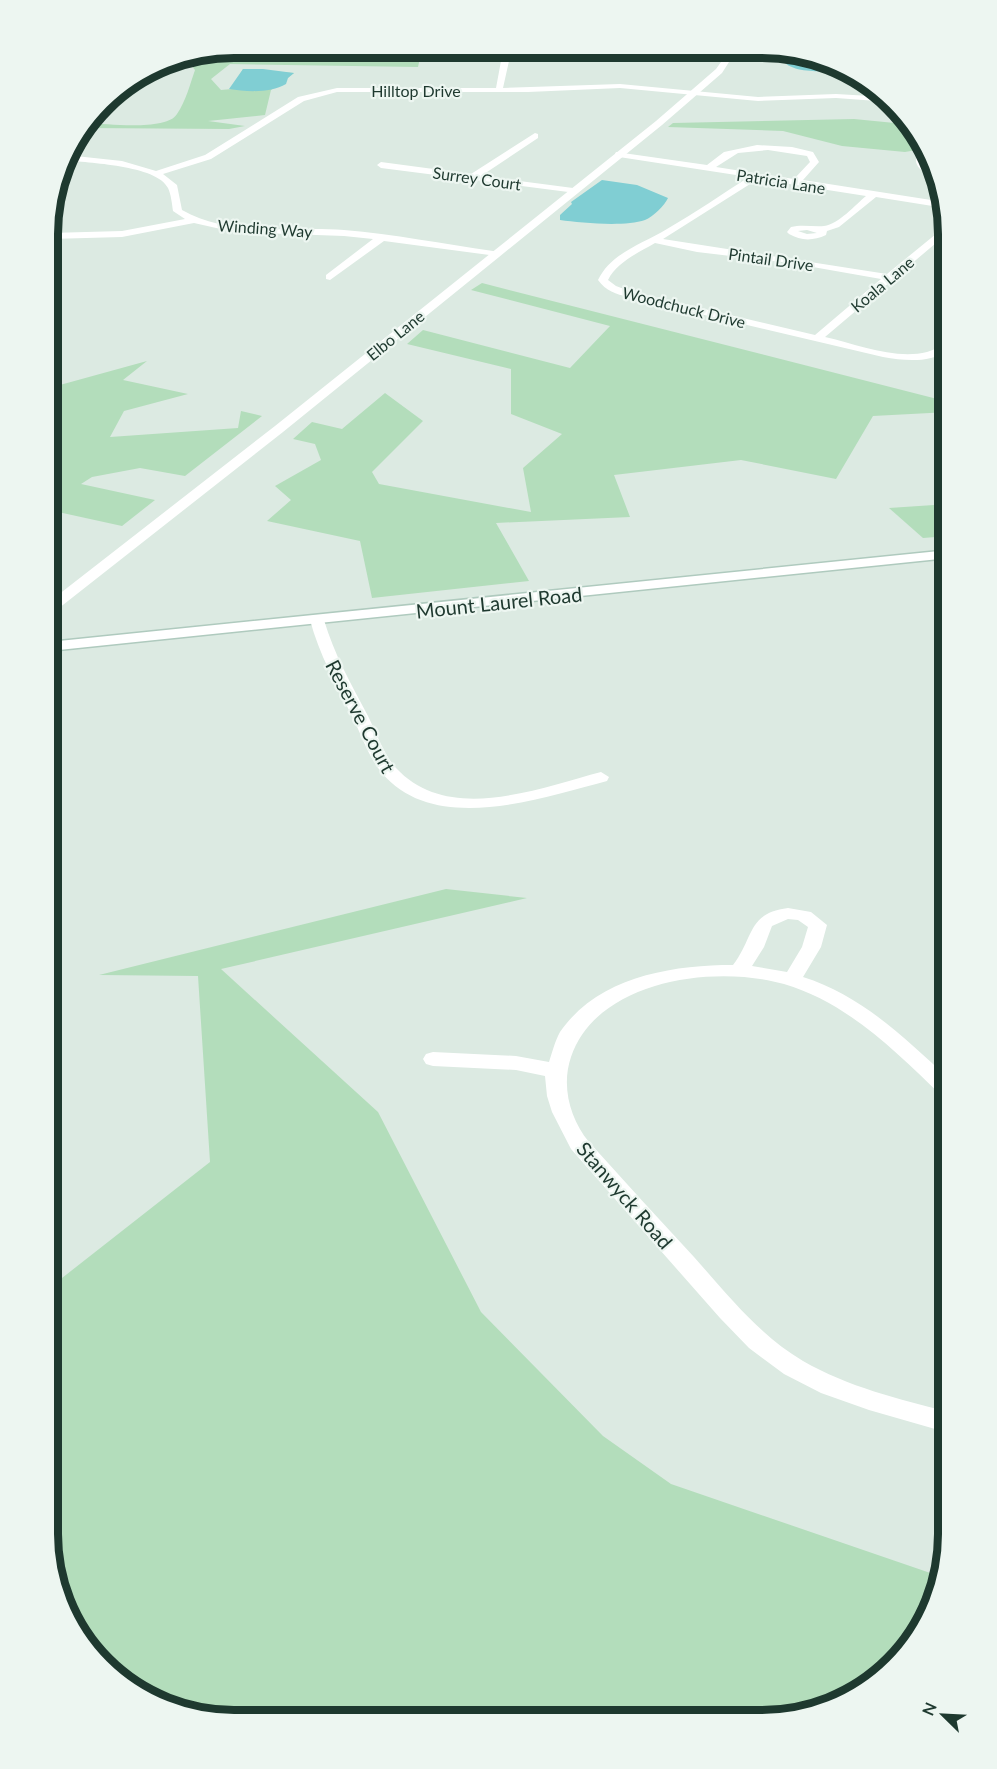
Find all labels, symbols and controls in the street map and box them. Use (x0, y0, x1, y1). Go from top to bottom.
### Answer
street label: Hilltop Drive (371, 81, 461, 100)
street label: Surrey Court (432, 162, 523, 194)
street label: Patricia Lane (735, 165, 827, 197)
street label: Winding Way (217, 215, 314, 241)
street label: Pintail Drive (727, 244, 815, 274)
street label: Koala Lane (847, 252, 917, 316)
street label: Woodchuck Drive (620, 283, 748, 331)
street label: Elbo Lane (362, 306, 428, 364)
street label: Mount Laurel Road (415, 581, 583, 623)
street label: Reserve Court (321, 655, 401, 777)
street label: Stanwyck Road (572, 1137, 678, 1253)
north arrow (913, 1685, 973, 1745)
text: N (918, 1699, 940, 1718)

